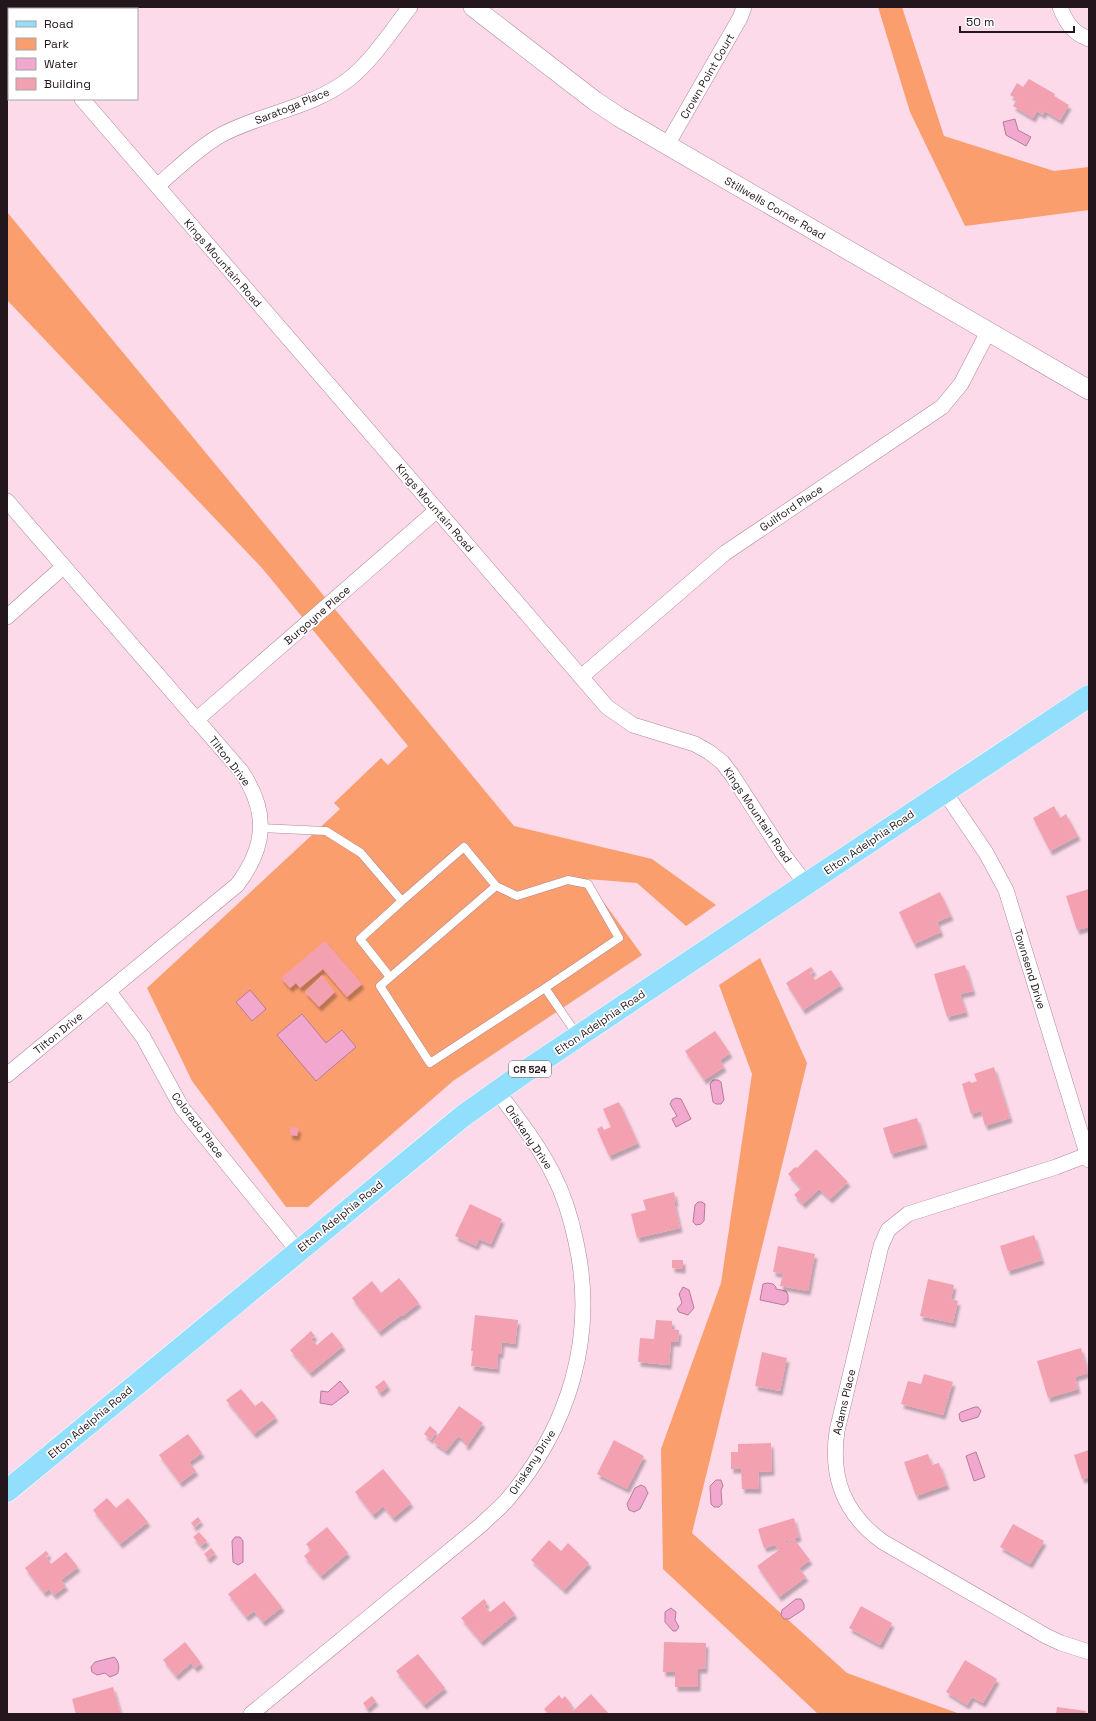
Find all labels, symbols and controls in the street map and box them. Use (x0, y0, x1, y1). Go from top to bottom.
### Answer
legend (8, 8, 138, 100)
scale bar (960, 8, 1074, 34)
text: 50 m (966, 14, 994, 30)
text: Road (44, 16, 73, 32)
street label: Crown Point Court (677, 31, 737, 121)
text: Park (44, 36, 69, 52)
text: Water (44, 56, 78, 72)
text: Building (44, 76, 91, 92)
street label: Saratoga Place (253, 85, 331, 127)
street label: Stillwells Corner Road (722, 173, 828, 243)
street label: Kings Mountain Road (181, 216, 265, 310)
street label: Kings Mountain Road (393, 461, 477, 555)
street label: Guilford Place (757, 482, 825, 534)
street label: Burgoyne Place (281, 582, 353, 648)
street label: Tilton Drive (206, 733, 254, 789)
street label: Kings Mountain Road (721, 765, 795, 865)
street label: Elton Adelphia Road (821, 807, 917, 877)
street label: Townsend Drive (1011, 927, 1049, 1011)
street label: Elton Adelphia Road (552, 987, 648, 1057)
street label: Tilton Drive (31, 1009, 85, 1057)
road number: CR 524 (509, 1061, 551, 1077)
street label: Colorado Place (169, 1089, 227, 1161)
street label: Oriskany Drive (502, 1102, 556, 1172)
street label: Elton Adelphia Road (294, 1177, 386, 1255)
street label: Adams Place (830, 1368, 858, 1436)
street label: Elton Adelphia Road (45, 1383, 135, 1461)
street label: Oriskany Drive (506, 1427, 558, 1497)

